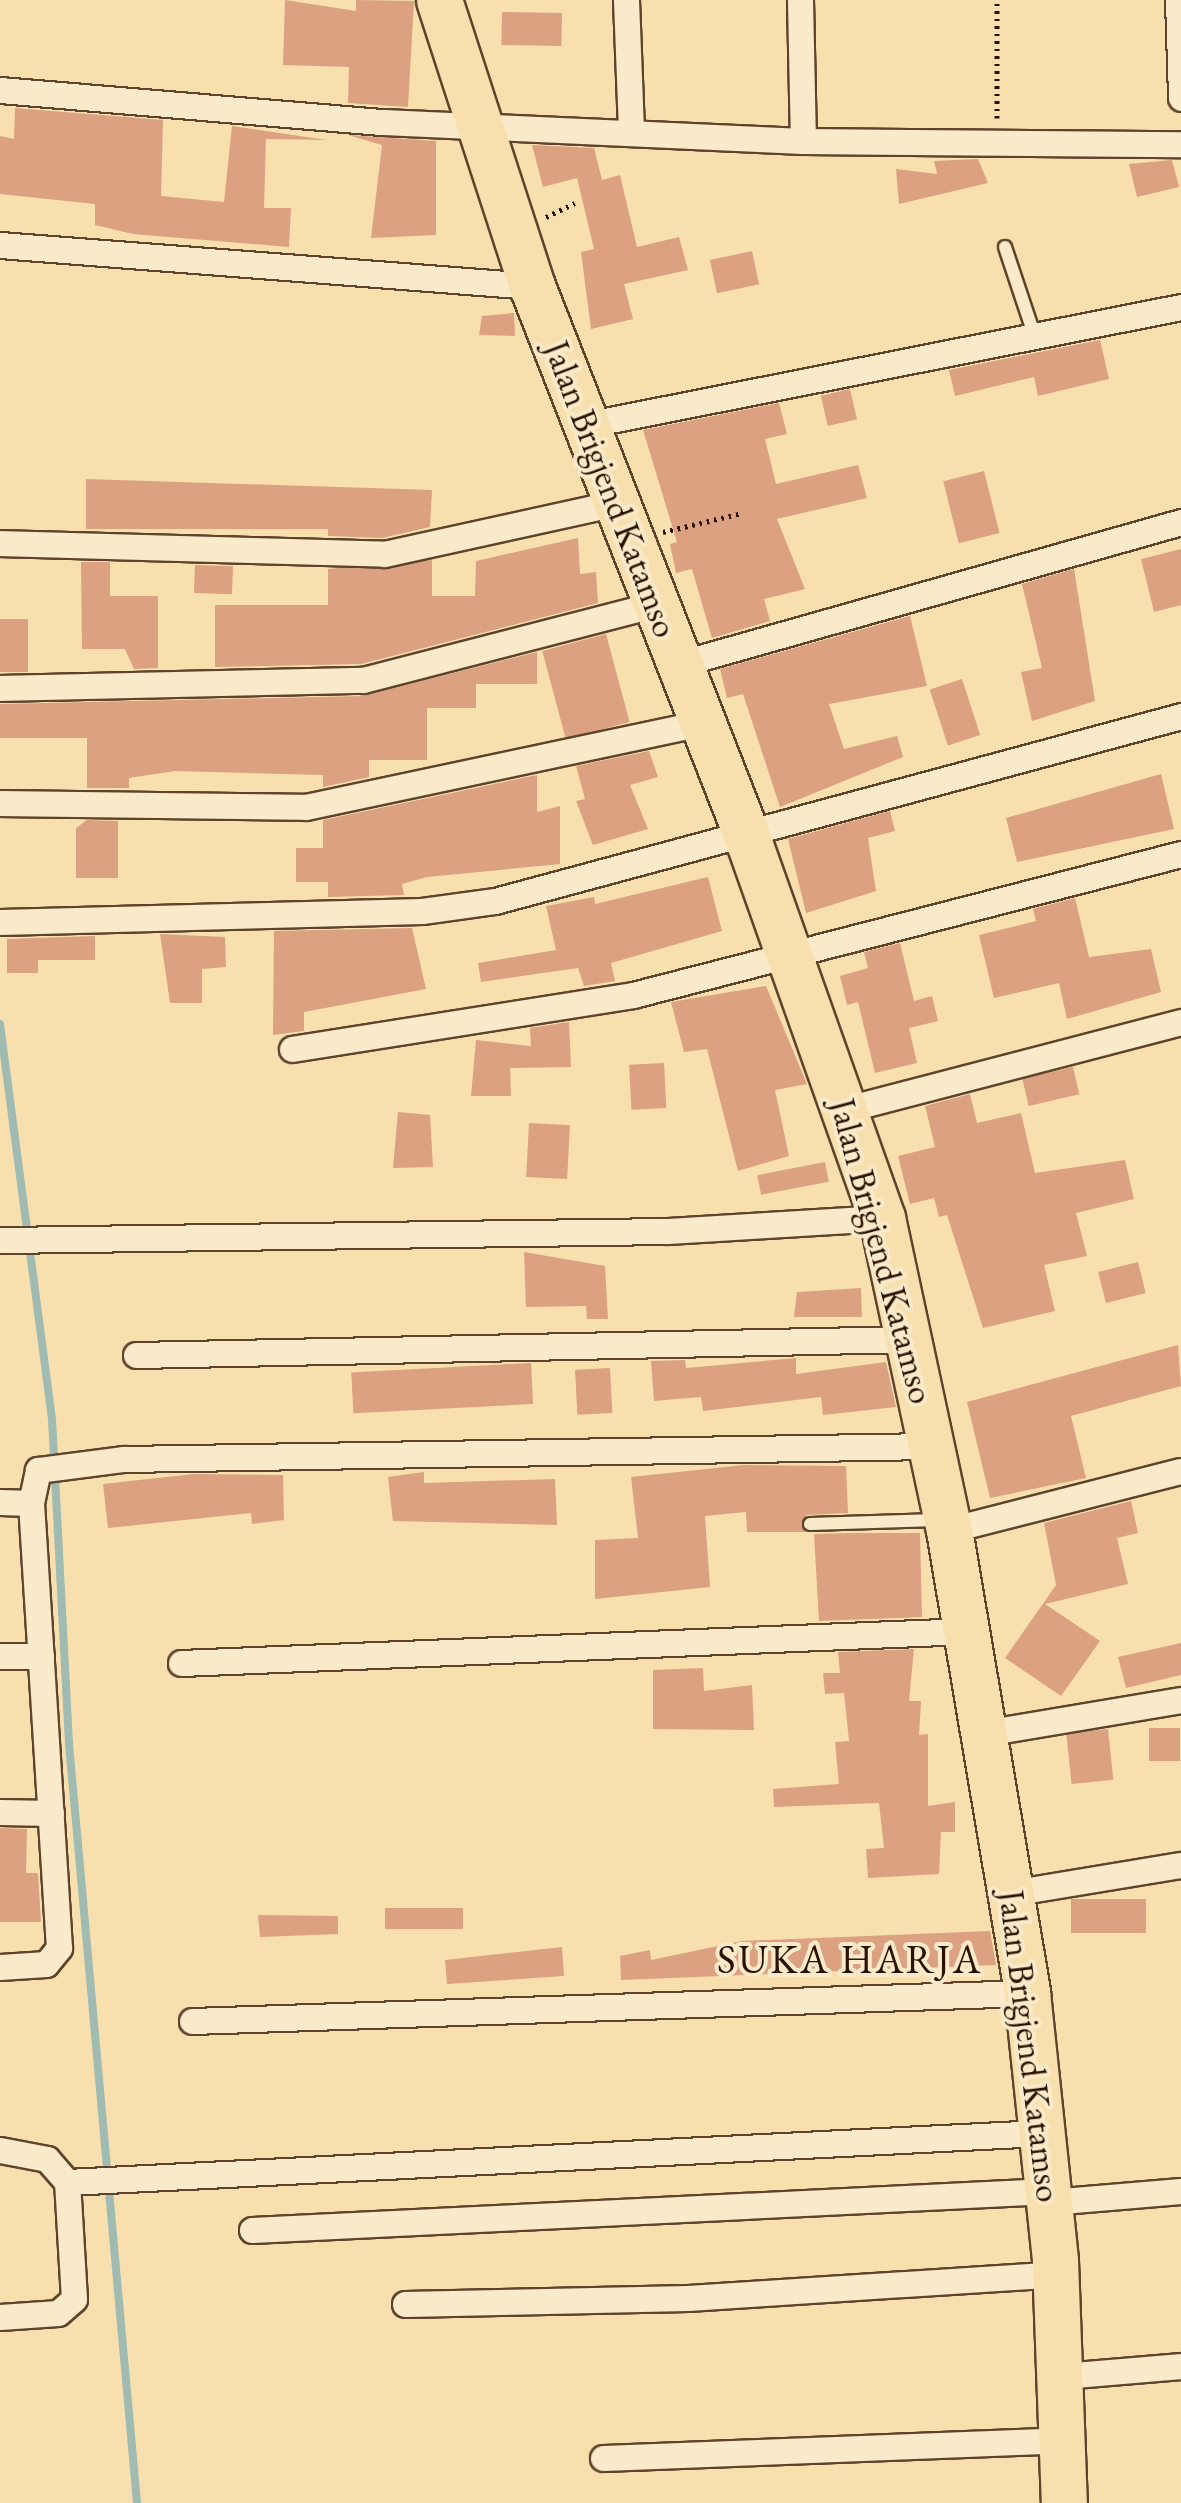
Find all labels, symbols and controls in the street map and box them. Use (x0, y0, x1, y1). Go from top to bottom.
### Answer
street label: Jalan Brigjend Katamso (535, 335, 687, 643)
street label: Jalan Brigjend Katamso (821, 1094, 943, 1408)
street label: Jalan Brigjend Katamso (990, 1888, 1070, 2204)
district label: SUKA HARJA (717, 1935, 983, 1983)

